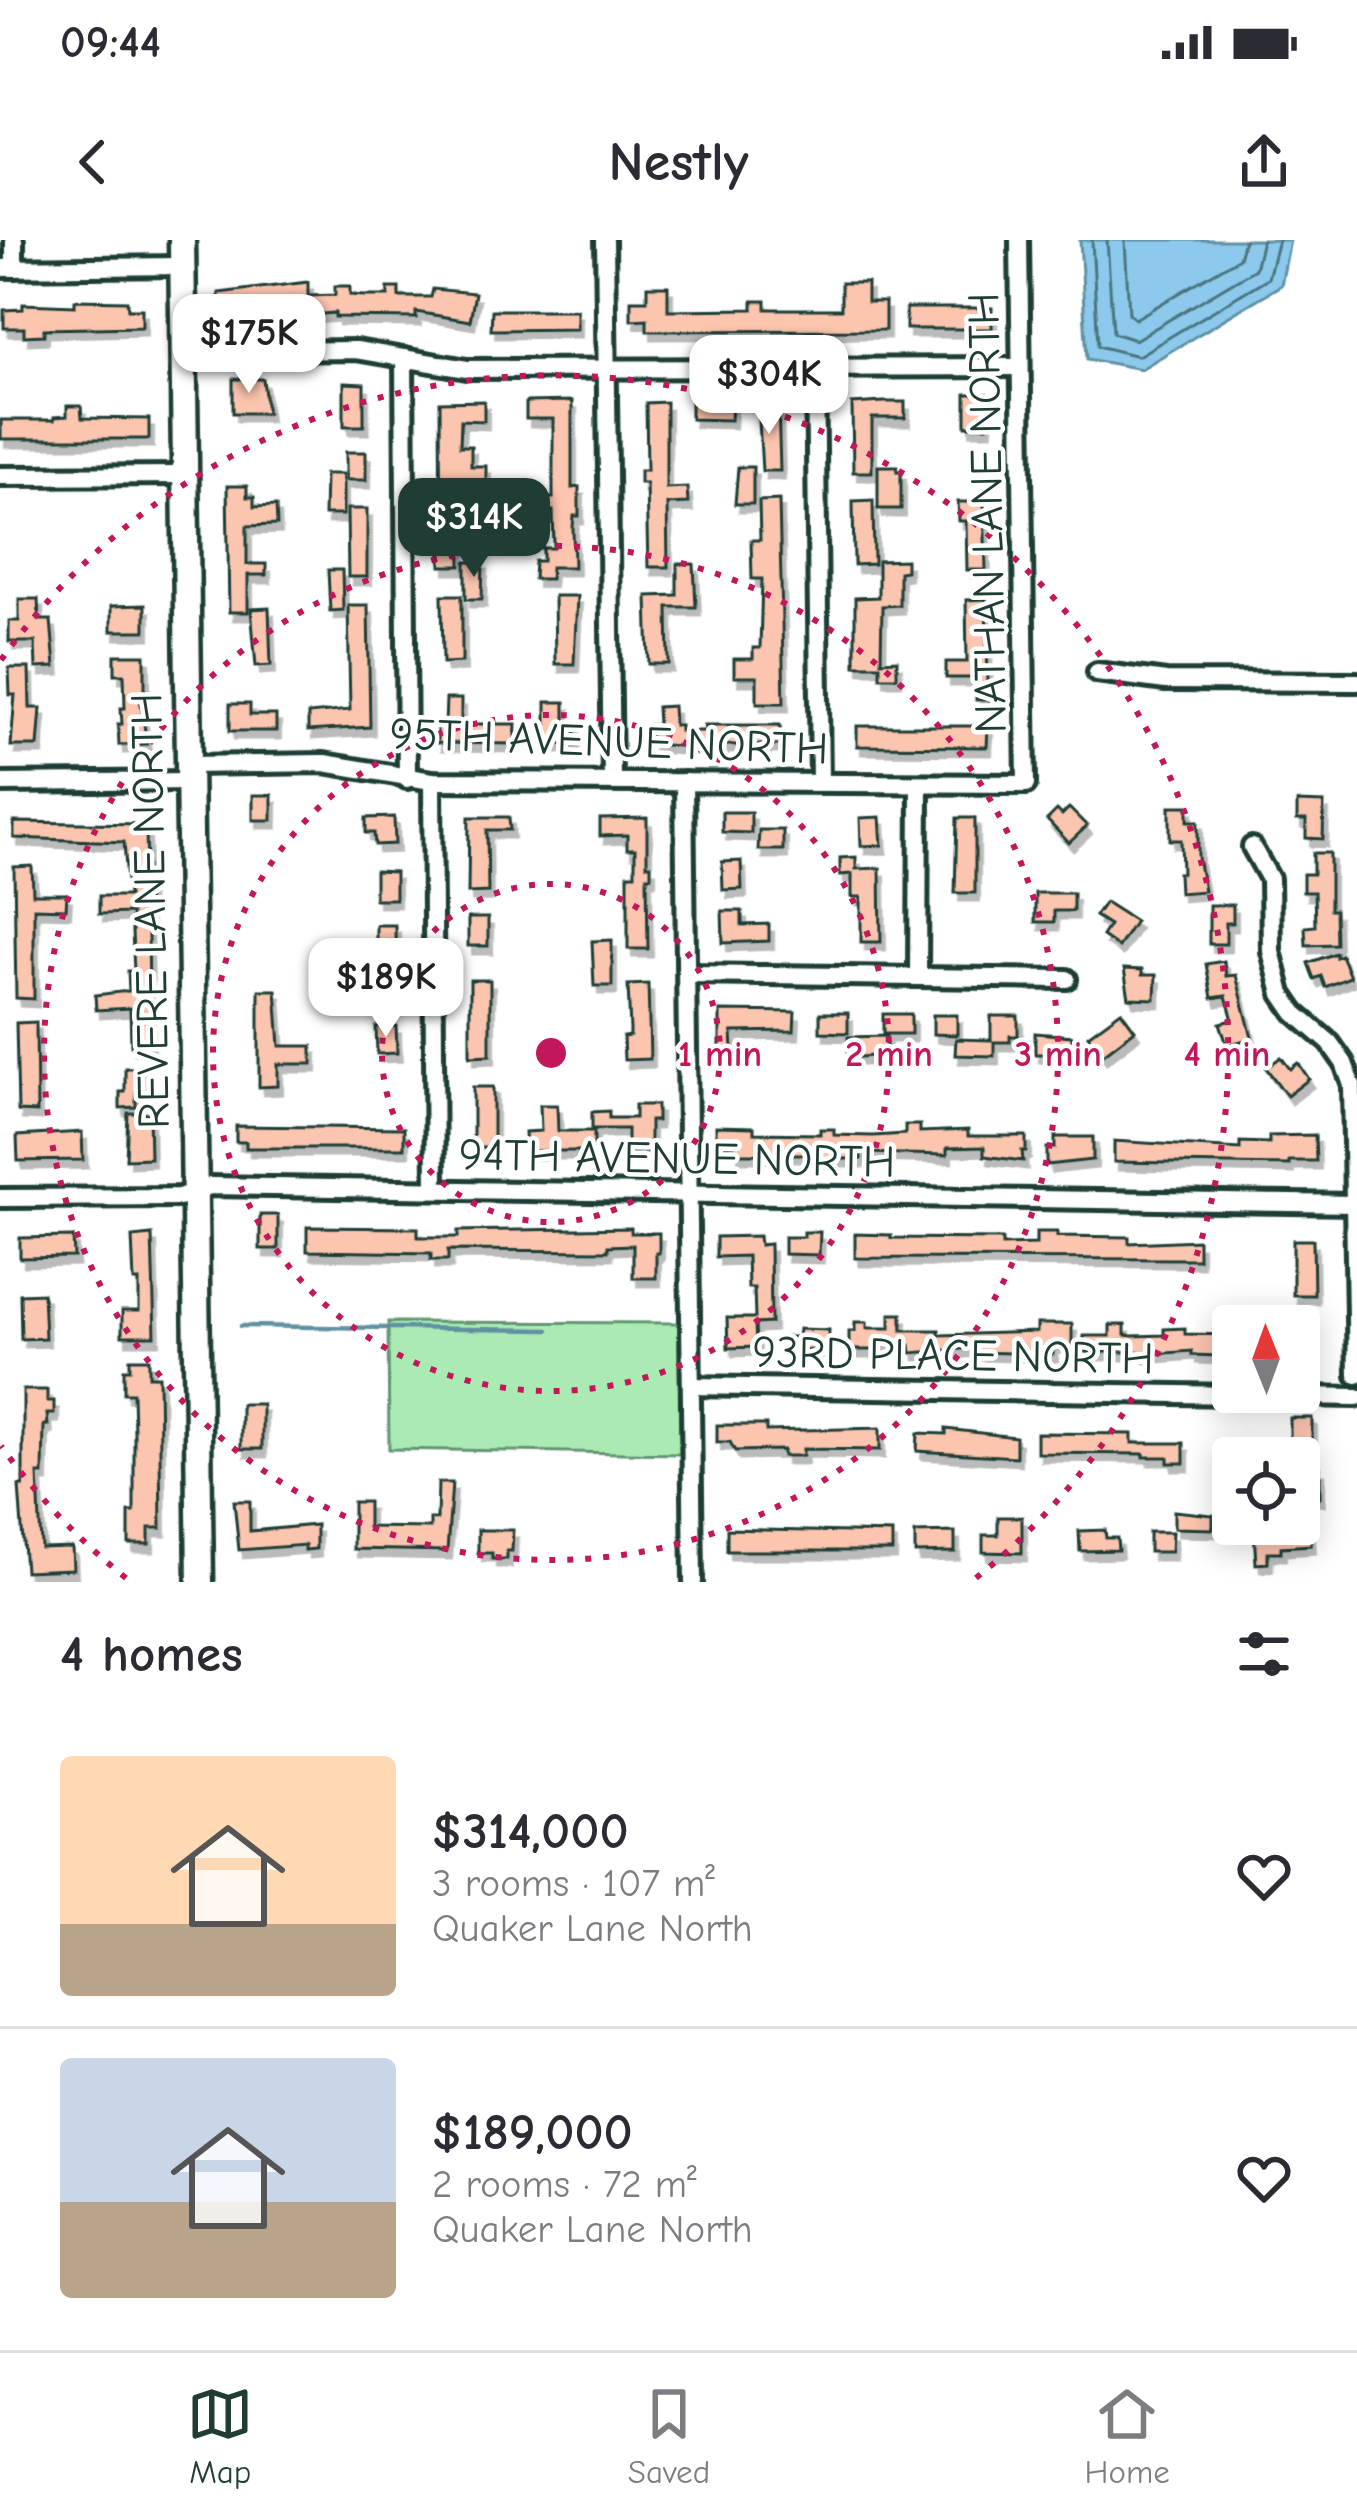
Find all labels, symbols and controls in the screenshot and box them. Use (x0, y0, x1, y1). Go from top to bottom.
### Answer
text: 09:44 (60, 16, 161, 68)
icon: back (60, 129, 126, 195)
icon: share (1231, 129, 1297, 195)
text: Nestly (609, 131, 748, 194)
street label: NATHAN LANE NORTH (957, 292, 1017, 734)
pin: $175K (165, 294, 333, 396)
text: $175K (199, 310, 299, 355)
pin: $304K (685, 335, 853, 437)
text: $304K (716, 351, 822, 396)
pin: $314K (390, 478, 558, 580)
text: $314K (425, 494, 523, 539)
street label: REVERE LANE NORTH (120, 693, 180, 1129)
street label: 95TH AVENUE NORTH (389, 707, 829, 775)
pin: $189K (302, 938, 470, 1040)
text: $189K (335, 954, 437, 999)
centre of rings (530, 1032, 572, 1074)
text: 1 min (678, 1034, 762, 1075)
text: 2 min (845, 1034, 933, 1075)
text: 3 min (1014, 1034, 1102, 1075)
text: 4 min (1184, 1034, 1270, 1075)
street label: 94TH AVENUE NORTH (458, 1128, 896, 1188)
north arrow (1212, 1305, 1320, 1413)
map controls (1212, 1305, 1320, 1545)
street label: 93RD PLACE NORTH (752, 1325, 1154, 1385)
button: locate (1212, 1437, 1320, 1545)
icon: filters (1231, 1621, 1297, 1687)
text: 4 homes (60, 1625, 243, 1684)
text: $314,000 (432, 1802, 629, 1861)
icon: home (156, 1804, 300, 1948)
icon: heart (1231, 1843, 1297, 1909)
text: 3 rooms · 107 m² (432, 1861, 715, 1906)
text: Quaker Lane North (432, 1906, 753, 1951)
text: $189,000 (432, 2103, 633, 2162)
icon: home (156, 2106, 300, 2250)
icon: heart (1231, 2145, 1297, 2211)
text: 2 rooms · 72 m² (432, 2162, 697, 2207)
text: Quaker Lane North (432, 2207, 753, 2252)
tab: Map (187, 2381, 253, 2491)
tab: Saved (628, 2381, 710, 2491)
tab: Home (1085, 2381, 1170, 2491)

